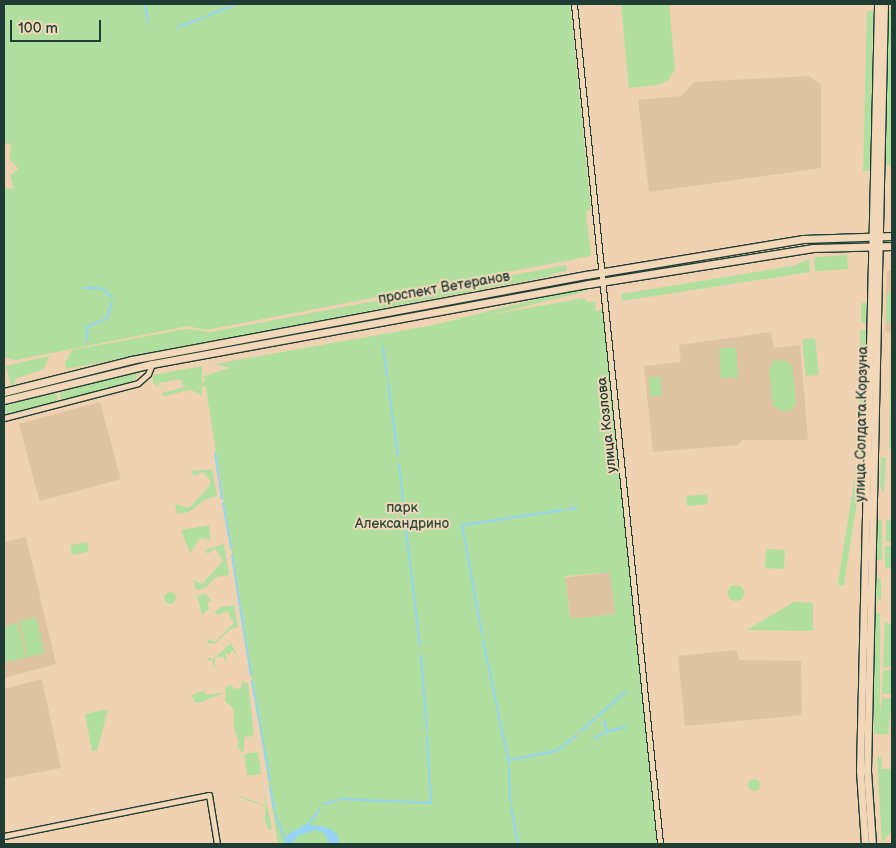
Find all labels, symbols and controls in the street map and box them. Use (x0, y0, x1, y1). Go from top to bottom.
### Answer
scale bar (12, 10, 104, 42)
text: 100 m (18, 19, 58, 38)
street label: проспект Ветеранов (377, 268, 511, 308)
street label: улица Солдата Корзуна (852, 346, 872, 502)
street label: улица Козлова (594, 376, 620, 474)
park label: парк Александрино (355, 500, 449, 532)

